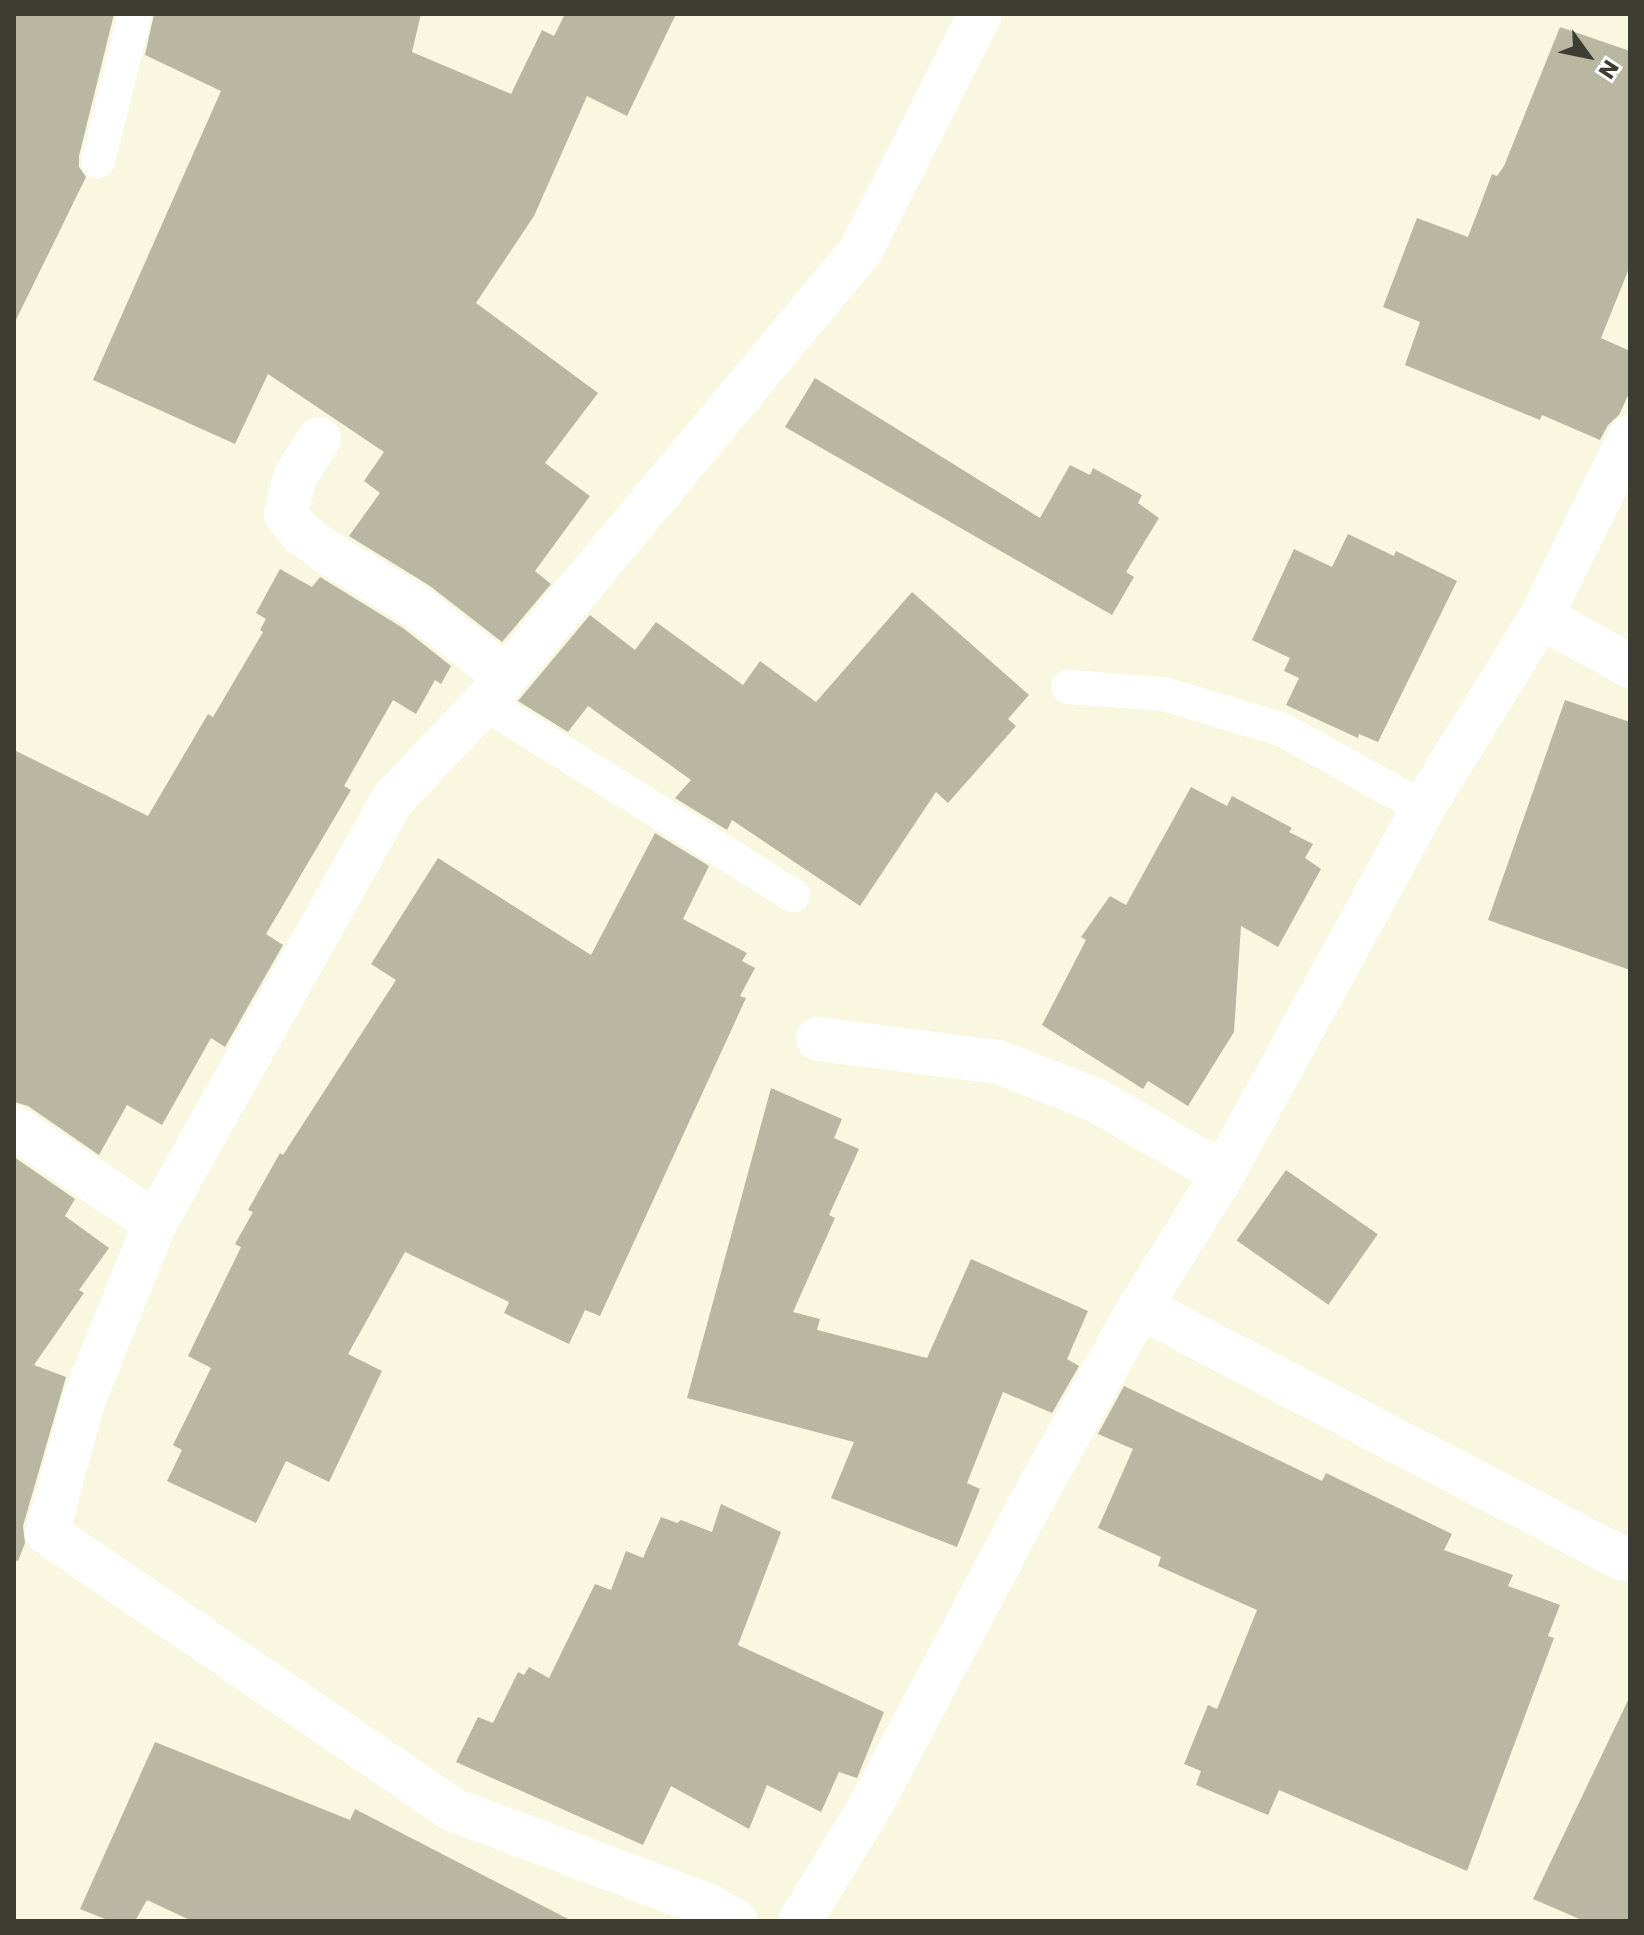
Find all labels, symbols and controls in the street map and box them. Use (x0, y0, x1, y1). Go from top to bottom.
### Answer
north arrow (1548, 16, 1628, 96)
text: N (1591, 54, 1626, 85)

